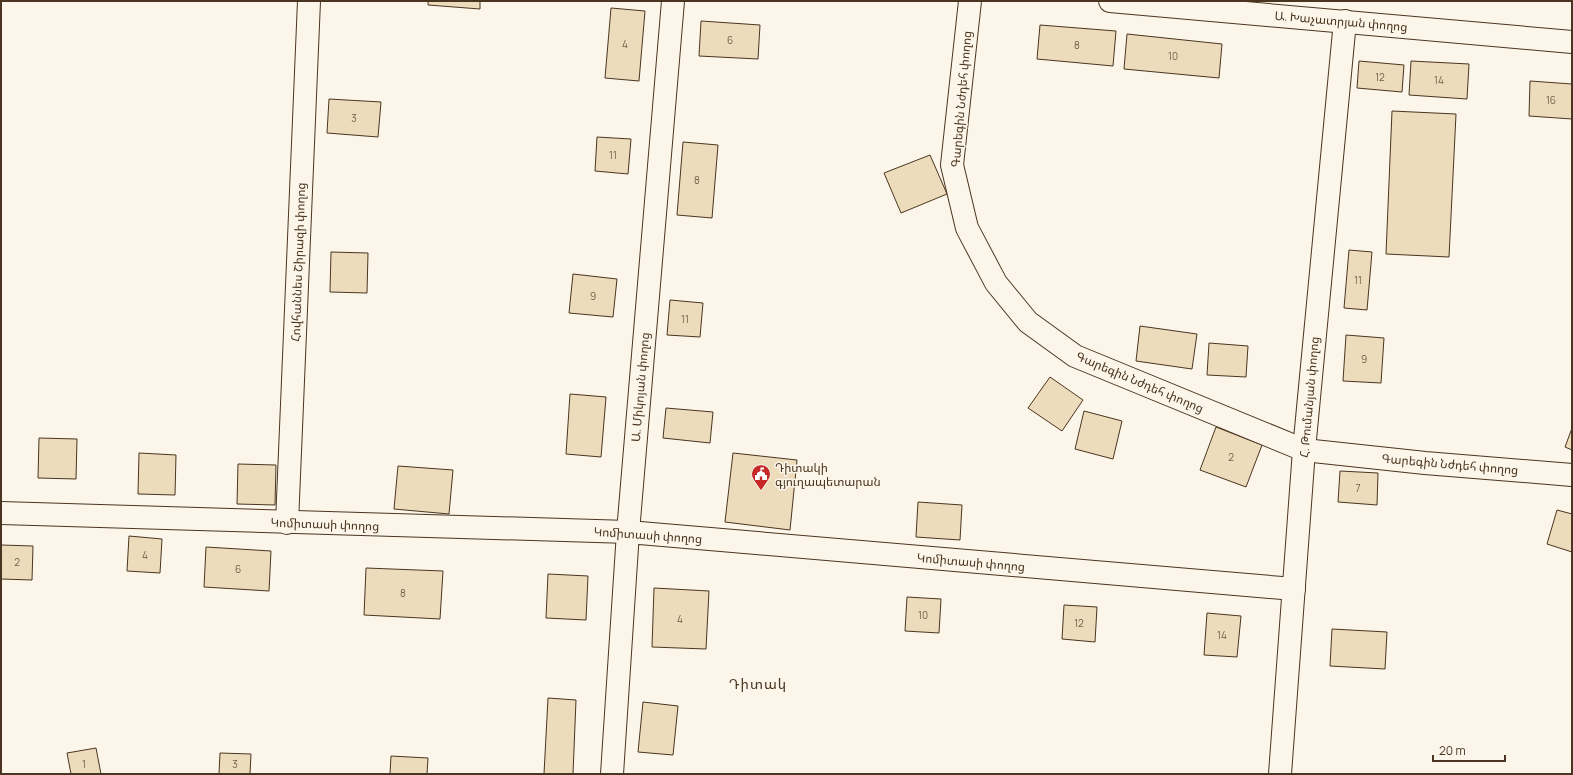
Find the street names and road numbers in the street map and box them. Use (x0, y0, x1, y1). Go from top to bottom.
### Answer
street label: Ա. Խաչատրյան փողոց (1274, 7, 1408, 35)
street label: Գարեգին Նժդեհ փողոց (947, 30, 975, 168)
street label: Հովհաննես Շիրազի փողոց (287, 182, 309, 342)
street label: Ա. Միկոյան փողոց (627, 331, 653, 443)
street label: Հ. Թումանյան փողոց (1295, 336, 1323, 458)
street label: Գարեգին Նժդեհ փողոց (1073, 347, 1207, 417)
street label: Գարեգին Նժդեհ փողոց (1381, 450, 1519, 478)
street label: Կոմիտասի փողոց (270, 514, 380, 534)
street label: Կոմիտասի փողոց (593, 523, 703, 547)
street label: Կոմիտասի փողոց (916, 549, 1026, 575)

